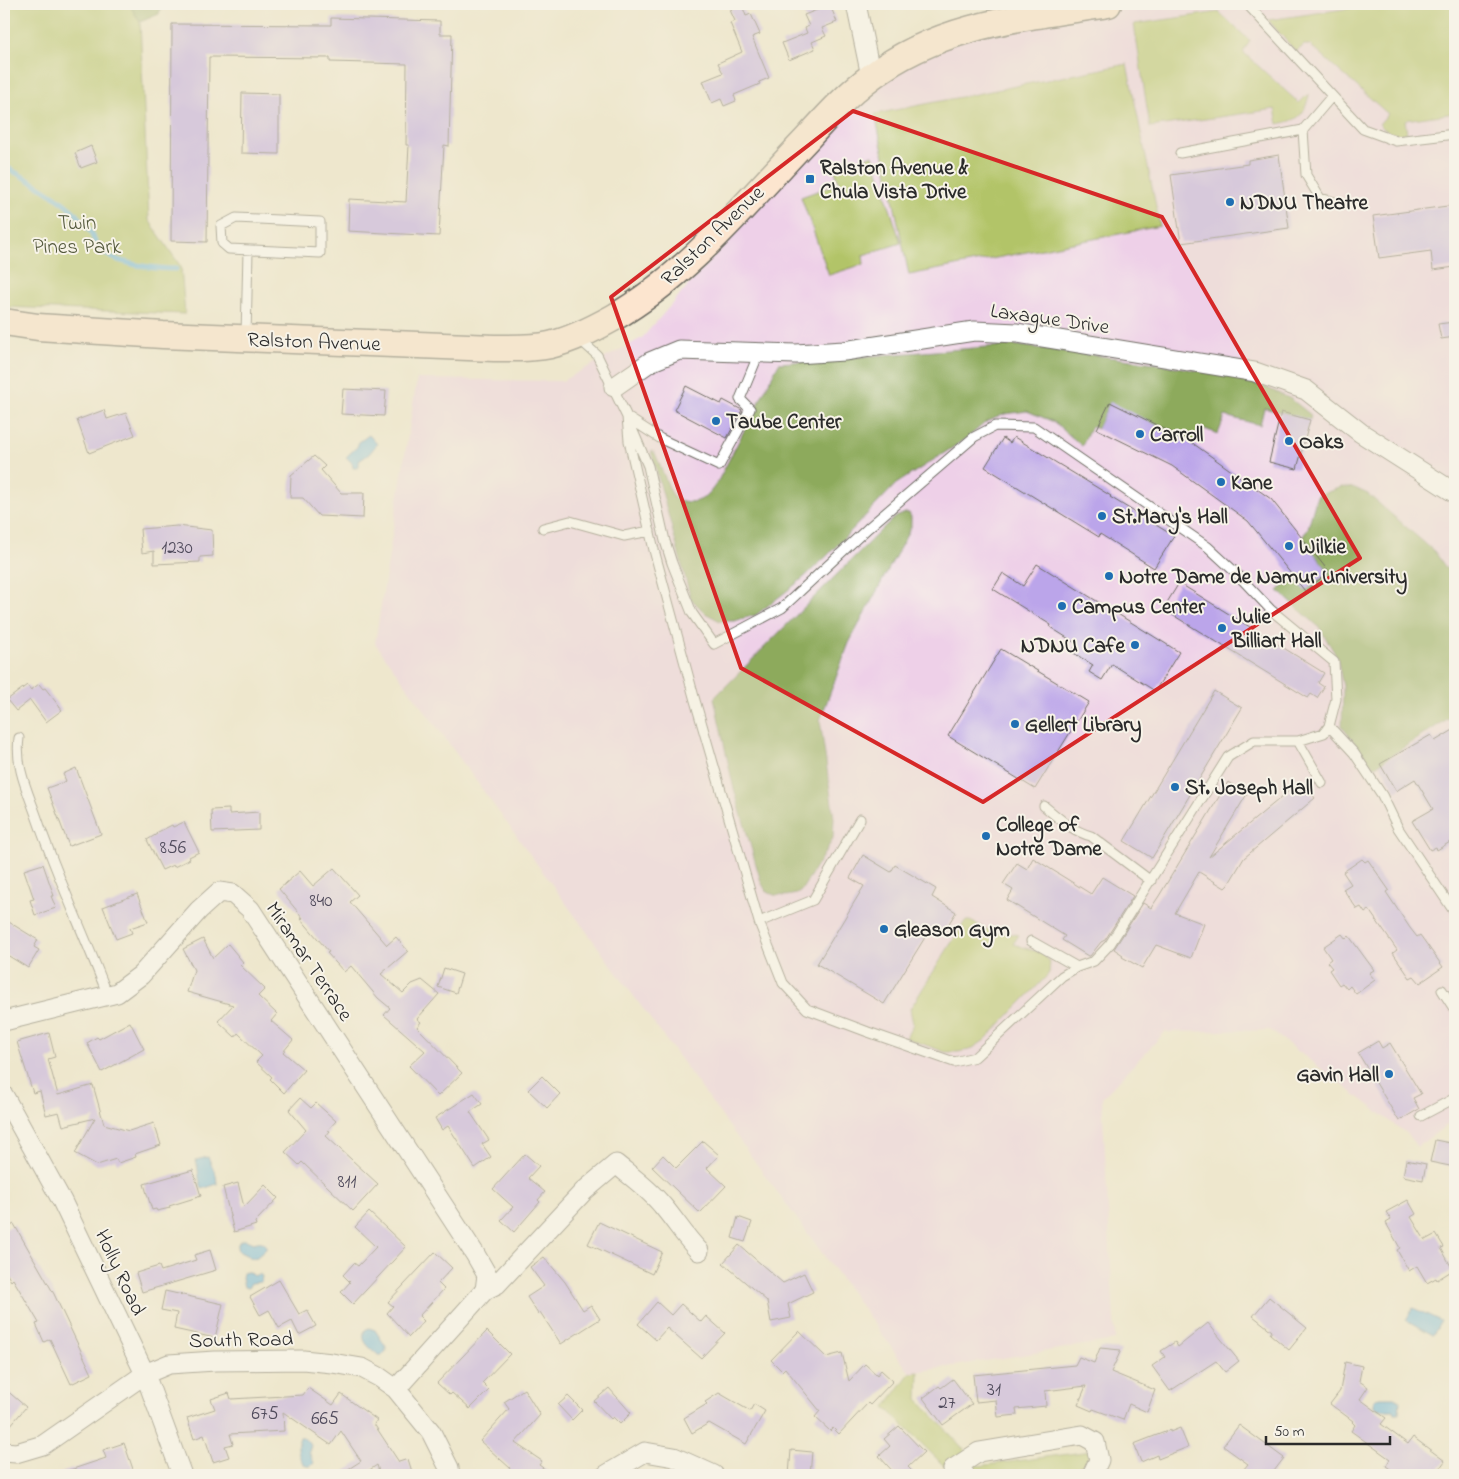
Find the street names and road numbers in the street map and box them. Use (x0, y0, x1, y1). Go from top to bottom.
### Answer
street label: Ralston Avenue (655, 179, 772, 294)
street label: Laxague Drive (988, 297, 1112, 345)
street label: Ralston Avenue (247, 326, 382, 360)
street label: Miramar Terrace (257, 896, 360, 1028)
street label: Holly Road (84, 1225, 152, 1322)
street label: South Road (189, 1325, 294, 1357)

